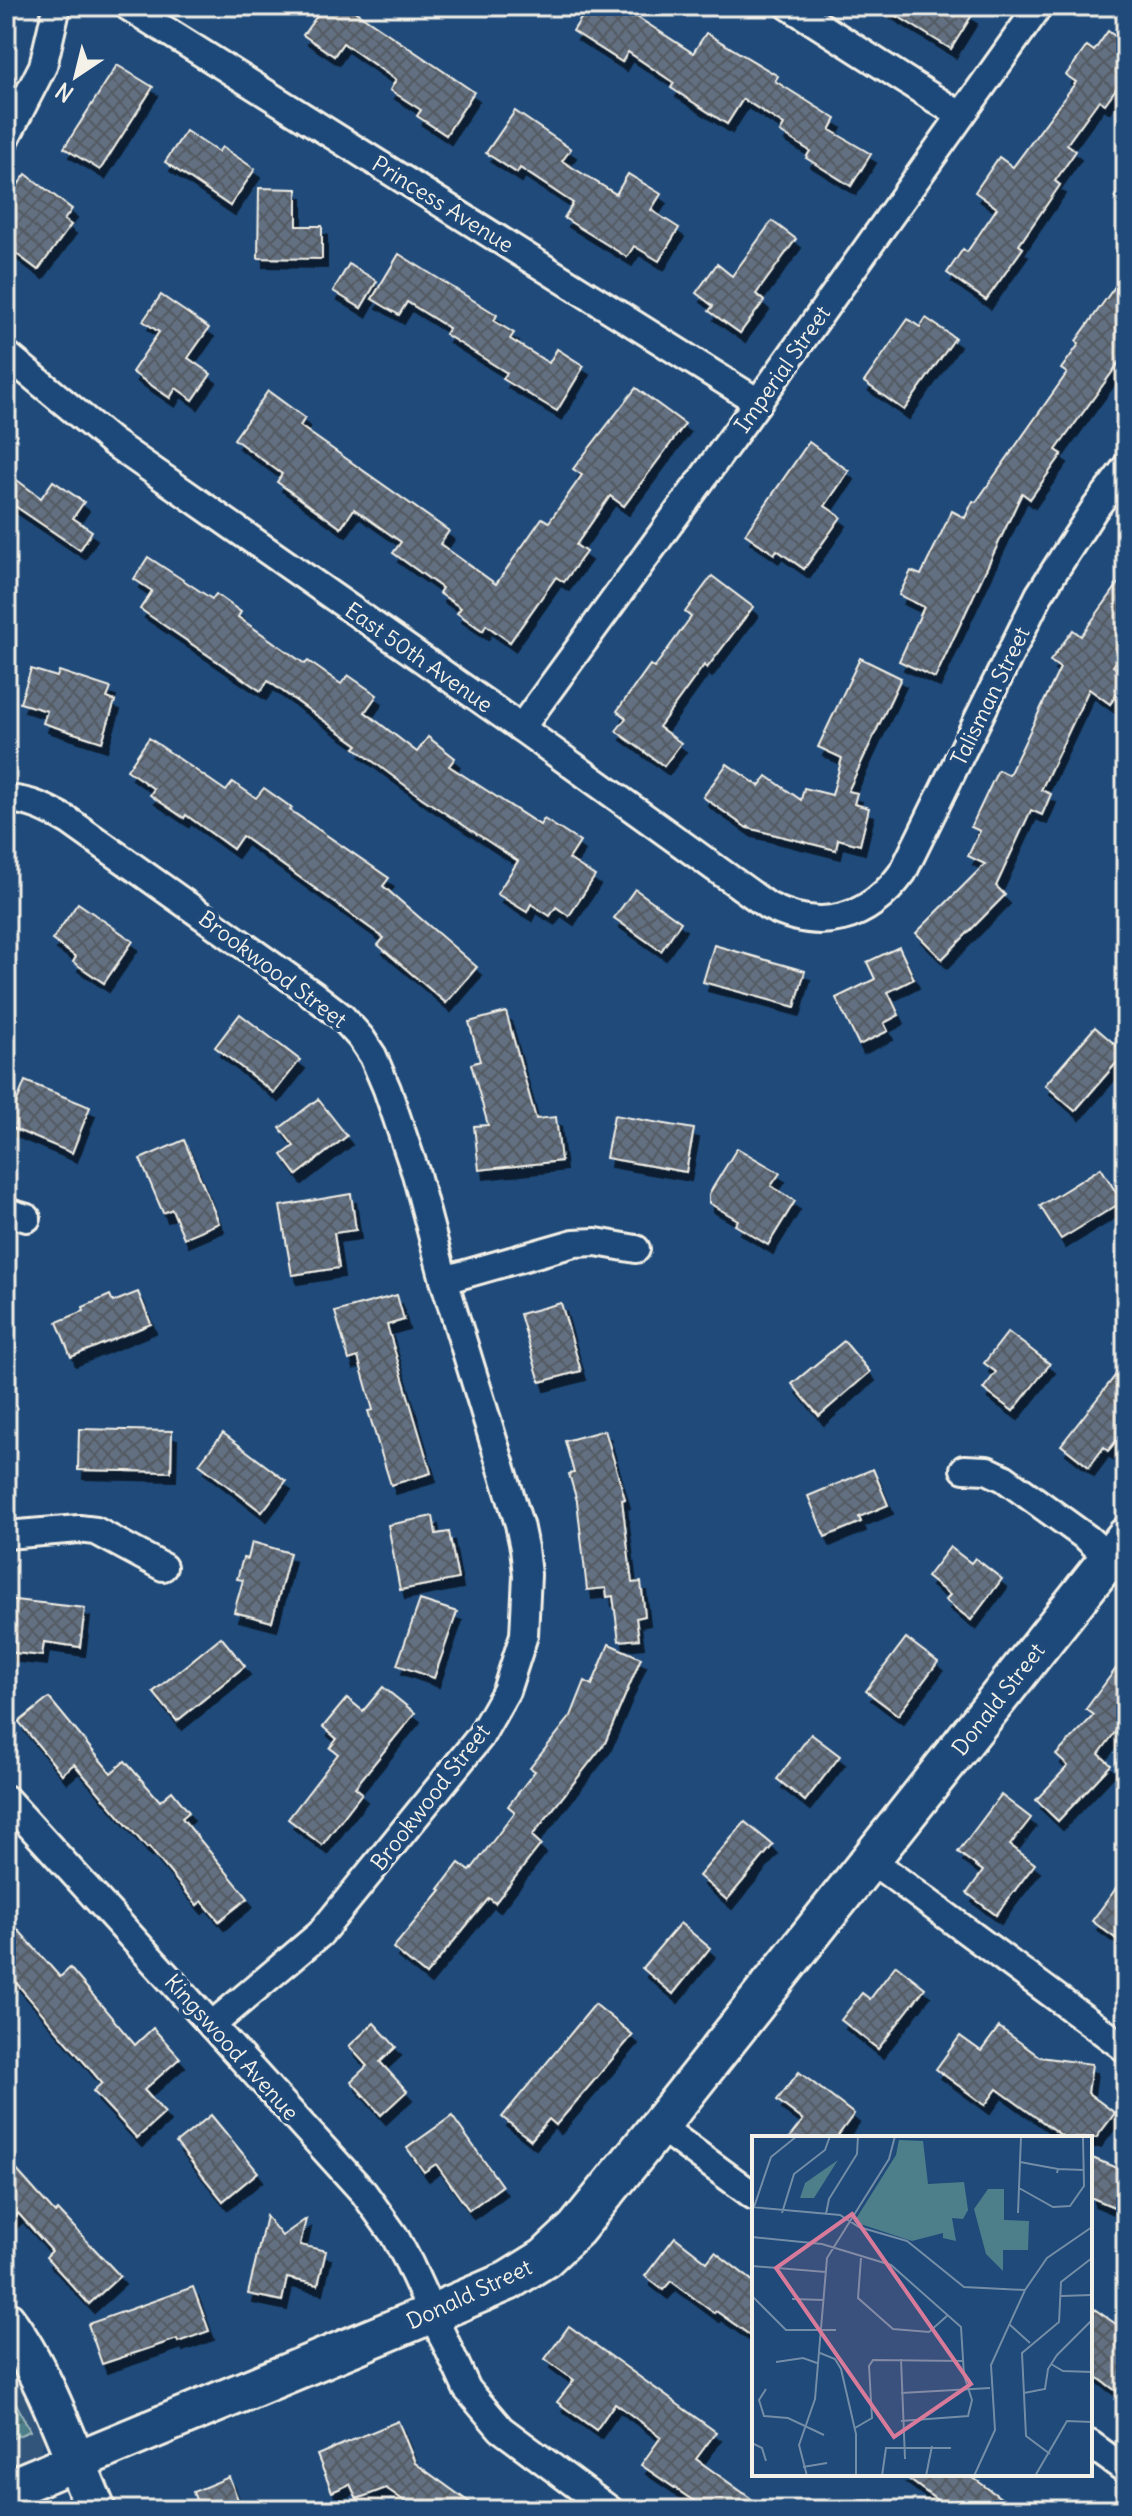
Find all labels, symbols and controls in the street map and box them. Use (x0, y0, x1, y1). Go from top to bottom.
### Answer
north arrow (36, 36, 116, 116)
text: N (50, 77, 79, 108)
street label: Princess Avenue (367, 149, 519, 259)
street label: Imperial Street (728, 300, 836, 438)
street label: East 50th Avenue (340, 596, 498, 718)
street label: Talisman Street (944, 622, 1036, 770)
street label: Brookwood Street (193, 904, 353, 1034)
street label: Donald Street (945, 1637, 1051, 1761)
street label: Brookwood Street (364, 1718, 496, 1876)
street label: Kingswood Avenue (159, 1968, 305, 2126)
inset map (752, 2136, 1092, 2476)
street label: Donald Street (402, 2253, 536, 2335)

